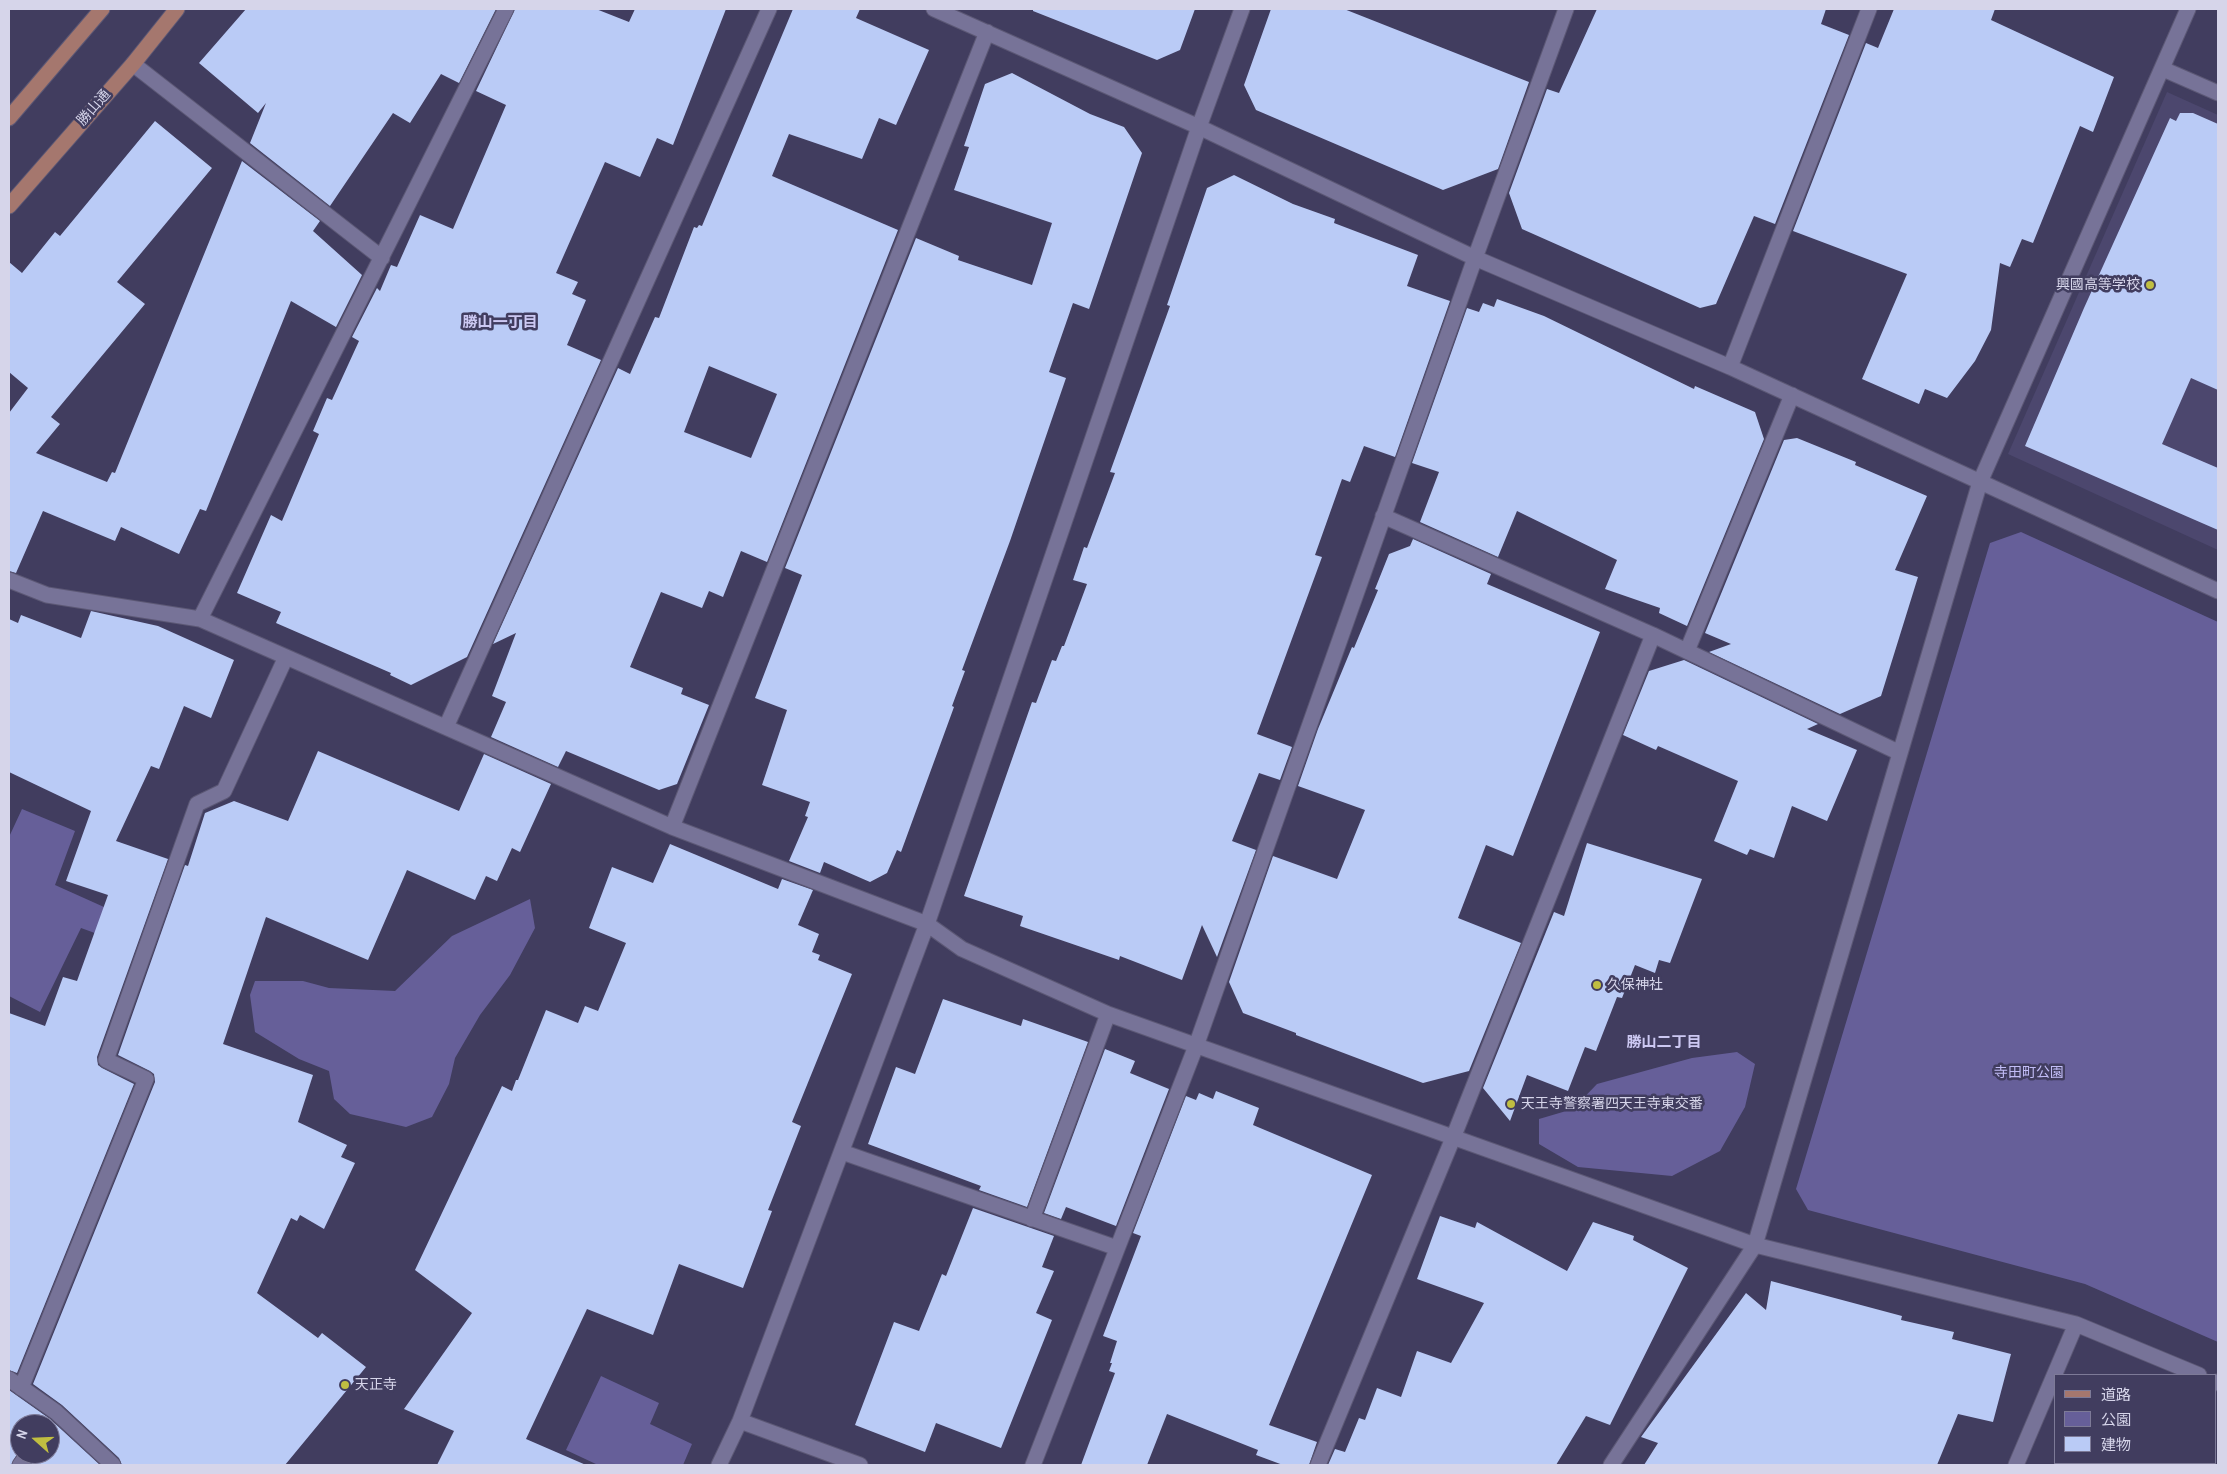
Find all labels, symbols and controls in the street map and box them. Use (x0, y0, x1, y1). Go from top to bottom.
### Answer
street label: 勝山通 (74, 87, 114, 129)
place label: 興國高等学校 (2056, 277, 2140, 293)
marker: 興國高等学校 (2144, 279, 2156, 291)
district label: 勝山一丁目 (463, 314, 537, 332)
place label: 久保神社 (1607, 977, 1663, 993)
marker: 久保神社 (1591, 979, 1603, 991)
district label: 勝山二丁目 (1627, 1034, 1701, 1052)
park label: 寺田町公園 (1994, 1065, 2064, 1081)
place label: 天王寺警察署四天王寺東交番 (1521, 1096, 1703, 1112)
marker: 天王寺警察署四天王寺東交番 (1505, 1098, 1517, 1110)
legend (2054, 1374, 2217, 1464)
place label: 天正寺 (355, 1377, 397, 1393)
marker: 天正寺 (339, 1379, 351, 1391)
text: 道路 (2101, 1384, 2131, 1405)
text: 公園 (2101, 1409, 2131, 1430)
north arrow (10, 1414, 60, 1464)
text: N (12, 1427, 32, 1441)
text: 建物 (2101, 1434, 2131, 1455)

